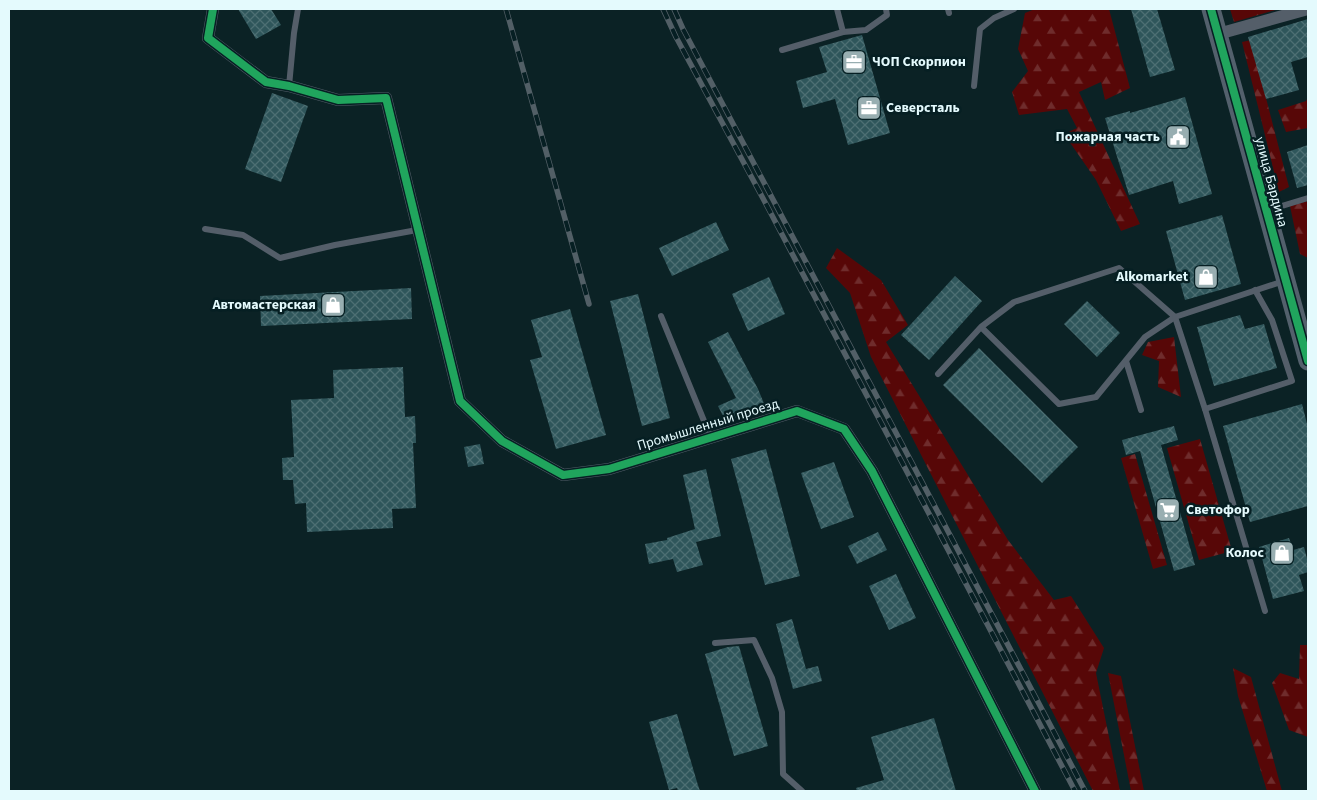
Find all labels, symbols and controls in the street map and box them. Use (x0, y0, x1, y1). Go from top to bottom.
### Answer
office icon: ЧОП Скорпион (841, 49, 867, 75)
place label: ЧОП Скорпион (872, 52, 966, 72)
office icon: Северсталь (856, 95, 882, 121)
place label: Северсталь (886, 98, 960, 118)
public building icon: Пожарная часть (1165, 124, 1191, 150)
place label: Пожарная часть (1055, 127, 1160, 147)
street label: улица Бардина (1249, 135, 1293, 229)
shop icon: Alkomarket (1193, 264, 1219, 290)
place label: Alkomarket (1115, 267, 1189, 287)
shop icon: Автомастерская (320, 292, 346, 318)
place label: Автомастерская (212, 295, 316, 315)
street label: Промышленный проезд (635, 394, 782, 456)
supermarket icon: Светофор (1155, 497, 1181, 523)
place label: Светофор (1186, 500, 1250, 520)
shop icon: Колос (1269, 540, 1295, 566)
place label: Колос (1226, 543, 1264, 563)

